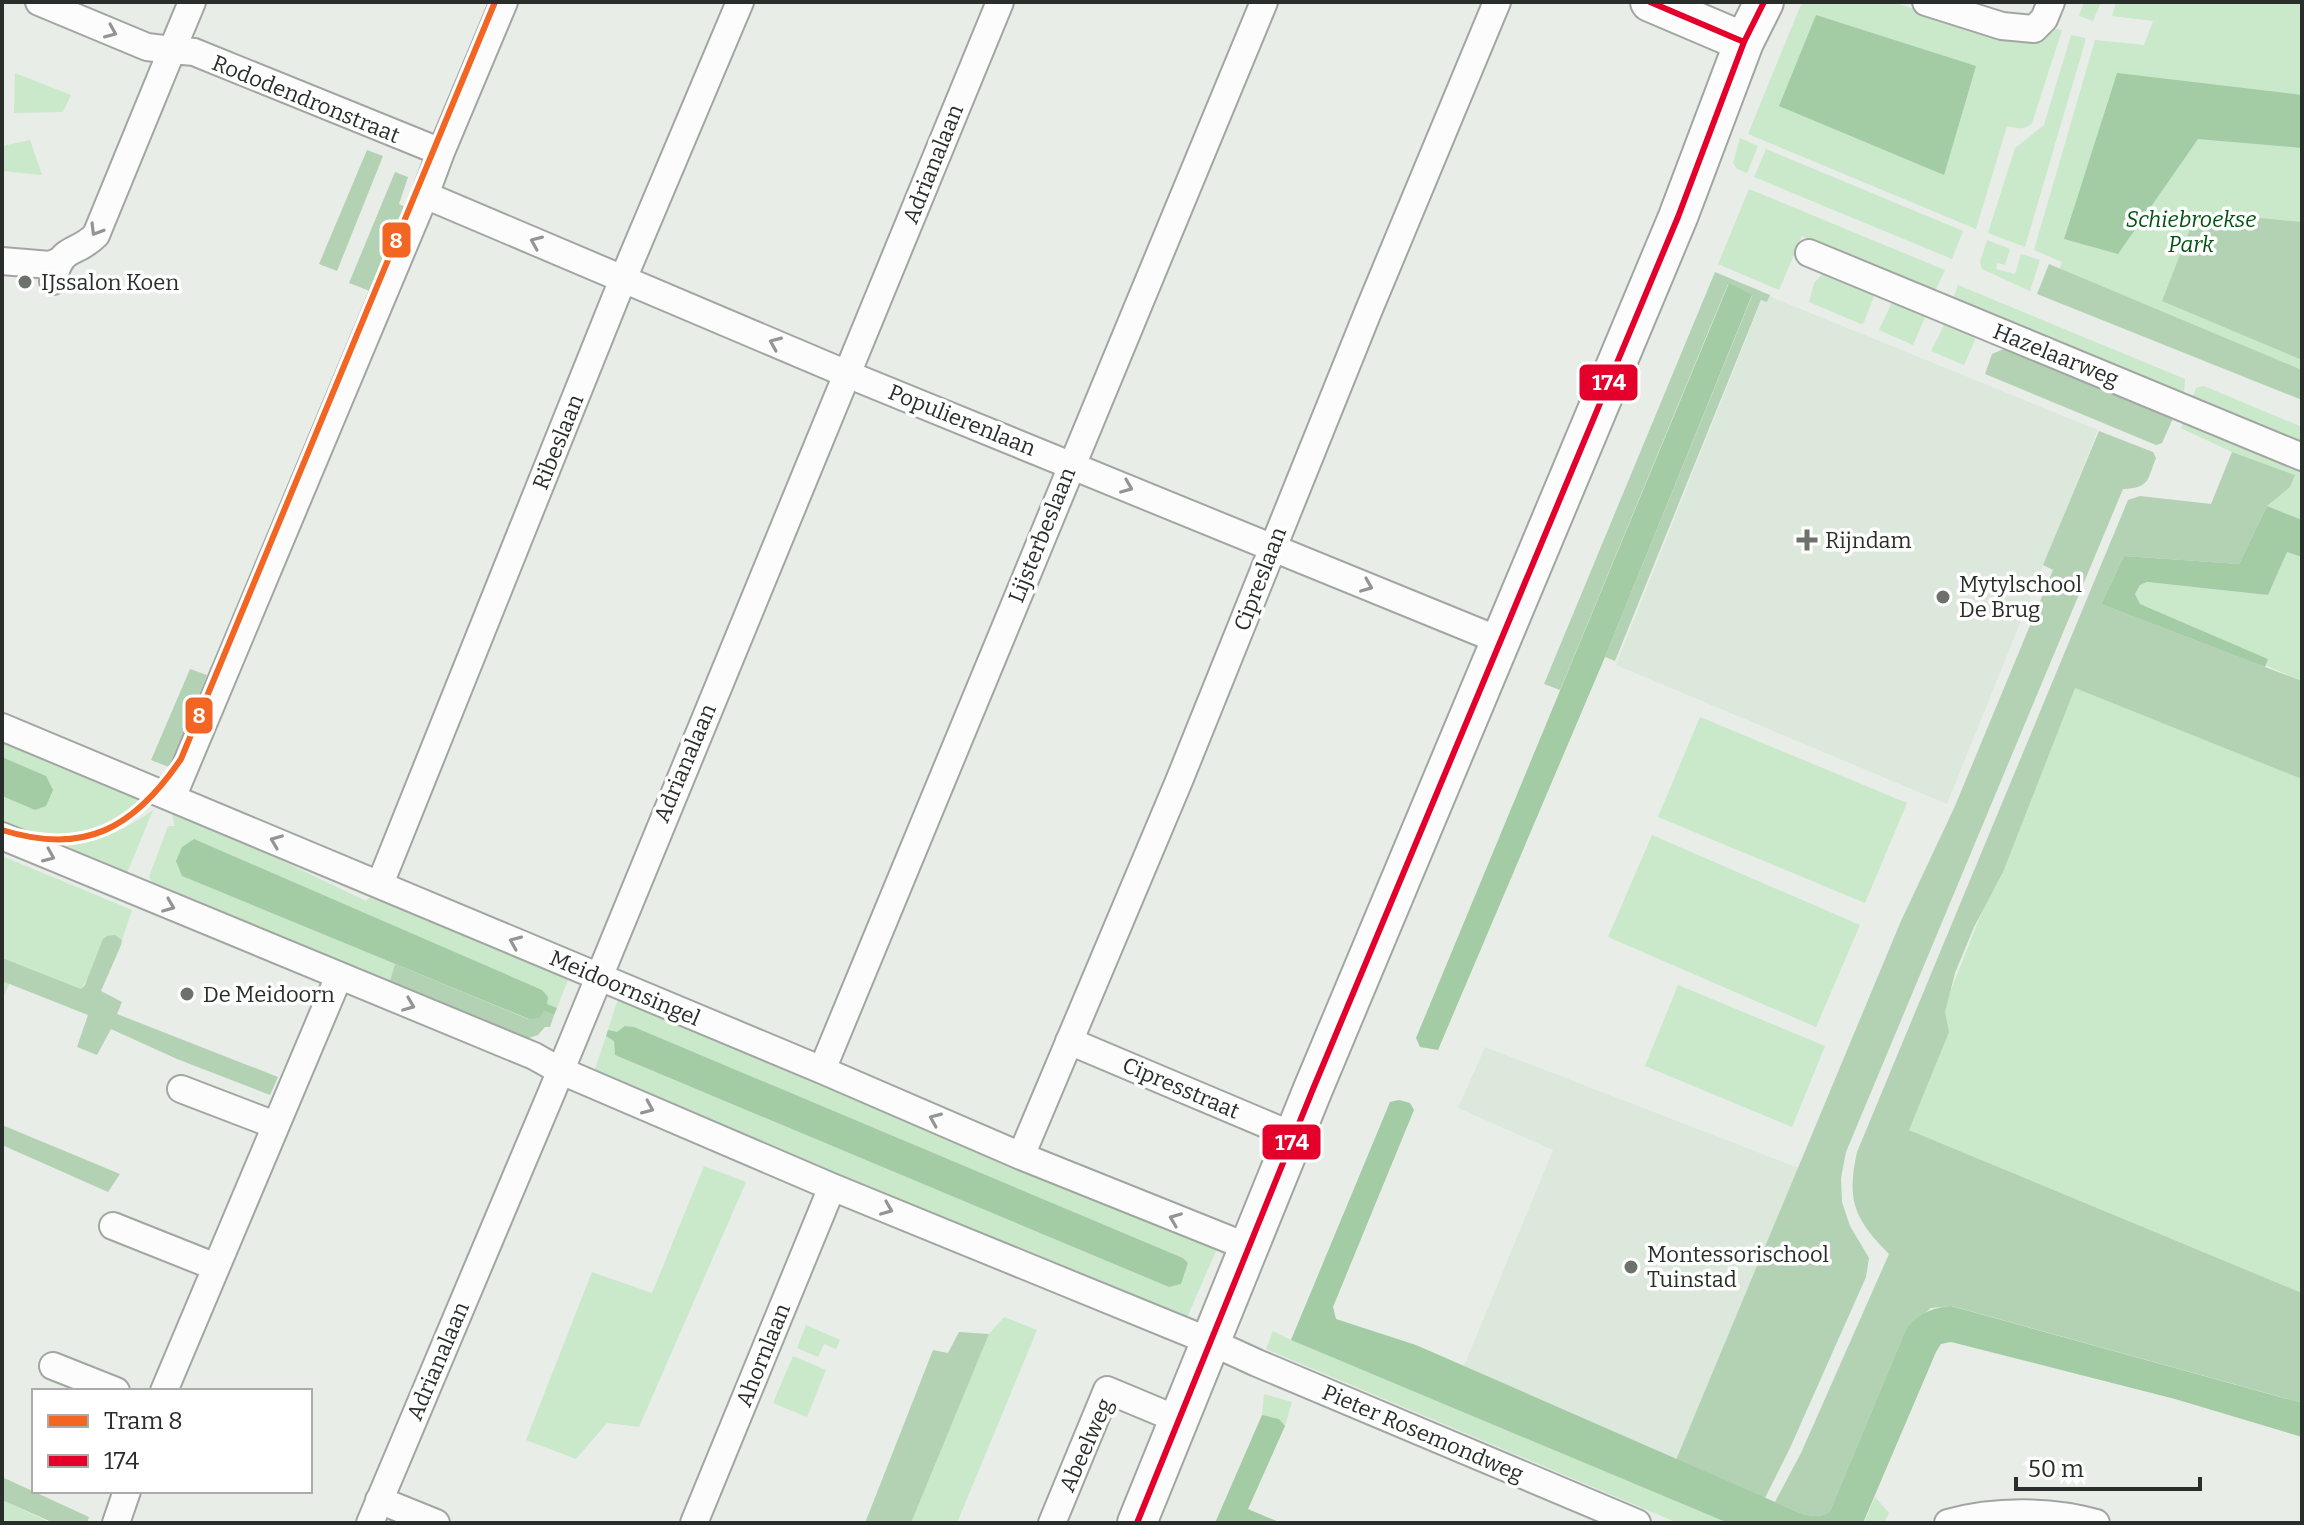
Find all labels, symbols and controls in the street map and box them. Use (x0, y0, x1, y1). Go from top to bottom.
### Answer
one-way arrow (103, 22, 117, 39)
street label: Rododendronstraat (208, 49, 404, 149)
street label: Adrianalaan (897, 100, 969, 227)
park label: Schiebroekse Park (2126, 206, 2256, 258)
one-way arrow (90, 221, 105, 236)
line badge: 8 (381, 221, 412, 259)
text: 8 (389, 227, 403, 254)
one-way arrow (530, 236, 544, 252)
place label: IJssalon Koen (41, 269, 179, 296)
marker: IJssalon Koen (16, 273, 34, 291)
street label: Hazelaarweg (1989, 318, 2123, 392)
one-way arrow (769, 337, 783, 353)
line badge: 174 (1578, 363, 1639, 402)
text: 174 (1592, 369, 1627, 396)
street label: Populierenlaan (884, 378, 1040, 462)
street label: Ribeslaan (527, 390, 589, 493)
street label: Lijsterbeslaan (1003, 463, 1081, 606)
one-way arrow (1119, 477, 1133, 494)
street label: Cipreslaan (1228, 523, 1292, 635)
place label: Rijndam (1825, 527, 1911, 554)
marker: Rijndam (1796, 529, 1818, 551)
place label: Mytylschool De Brug (1959, 571, 2082, 623)
one-way arrow (1359, 576, 1373, 593)
marker: Mytylschool De Brug (1934, 588, 1952, 606)
line badge: 8 (184, 696, 214, 735)
street label: Adrianalaan (648, 700, 722, 826)
text: 8 (192, 702, 206, 729)
one-way arrow (270, 834, 284, 851)
one-way arrow (41, 846, 56, 862)
one-way arrow (161, 896, 175, 912)
one-way arrow (509, 935, 523, 951)
street label: Meidoornsingel (546, 944, 704, 1032)
place label: De Meidoorn (203, 981, 335, 1008)
marker: De Meidoorn (178, 985, 196, 1003)
one-way arrow (401, 995, 415, 1012)
street label: Cipresstraat (1118, 1051, 1244, 1125)
one-way arrow (640, 1098, 654, 1114)
one-way arrow (929, 1112, 944, 1128)
line badge: 174 (1261, 1123, 1322, 1161)
text: 174 (1275, 1129, 1310, 1156)
one-way arrow (879, 1199, 893, 1216)
one-way arrow (1169, 1212, 1183, 1229)
place label: Montessorischool Tuinstad (1647, 1241, 1829, 1293)
marker: Montessorischool Tuinstad (1622, 1258, 1640, 1276)
street label: Adrianalaan (401, 1298, 475, 1424)
street label: Ahornlaan (730, 1299, 796, 1411)
street label: Pieter Rosemondweg (1318, 1378, 1528, 1488)
legend (32, 1389, 312, 1493)
street label: Abeelweg (1053, 1394, 1119, 1496)
text: Tram 8 (104, 1407, 183, 1435)
scale bar (2016, 1441, 2200, 1491)
text: 174 (104, 1447, 139, 1475)
text: 50 m (2028, 1455, 2084, 1483)

